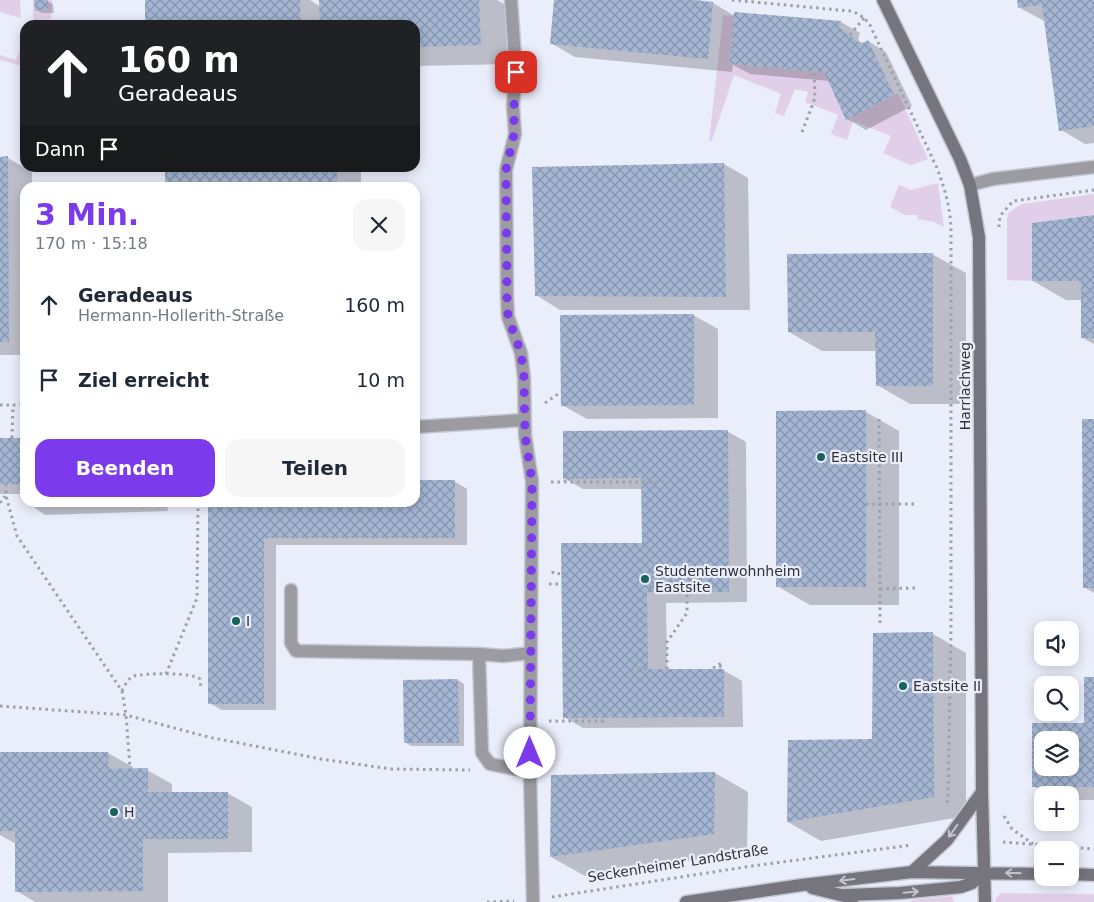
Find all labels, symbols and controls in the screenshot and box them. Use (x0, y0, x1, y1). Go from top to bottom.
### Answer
icon: ahead (35, 40, 100, 105)
text: 160 m (118, 40, 240, 80)
pin (495, 51, 537, 93)
icon: arrive (502, 58, 530, 86)
text: Geradeaus (118, 81, 238, 106)
icon: arrive (95, 135, 123, 163)
text: Dann (35, 138, 85, 160)
text: 3 Min. (35, 197, 139, 232)
button: close (353, 199, 405, 251)
text: 170 m · 15:18 (35, 234, 148, 253)
text: Geradeaus (78, 284, 193, 306)
icon: ahead (35, 291, 63, 319)
text: 160 m (344, 294, 405, 316)
text: Hermann-Hollerith-Straße (78, 306, 284, 325)
street label: Harrlachweg (957, 342, 973, 430)
icon: arrive (35, 366, 63, 394)
text: Ziel erreicht (78, 369, 209, 391)
text: 10 m (356, 369, 405, 391)
button: Beenden (35, 439, 215, 497)
button: Teilen (225, 439, 405, 497)
place label: Eastsite III (831, 449, 903, 465)
marker: Eastsite III (815, 451, 827, 463)
place label: Studentenwohnheim Eastsite (655, 563, 800, 595)
marker: Studentenwohnheim Eastsite (639, 573, 651, 585)
place label: I (246, 613, 250, 629)
marker: I (230, 615, 242, 627)
map controls (1034, 621, 1079, 886)
button: sound (1034, 621, 1079, 666)
button: search (1034, 676, 1079, 721)
place label: Eastsite II (913, 678, 981, 694)
marker: Eastsite II (897, 680, 909, 692)
position arrow (503, 726, 555, 778)
button: layers (1034, 731, 1079, 776)
button: + (1034, 786, 1079, 831)
place label: H (124, 804, 135, 820)
marker: H (108, 806, 120, 818)
one-way arrow (948, 824, 958, 838)
street label: Seckenheimer Landstraße (586, 841, 770, 885)
button: − (1034, 841, 1079, 886)
one-way arrow (1005, 868, 1022, 878)
one-way arrow (839, 875, 855, 885)
one-way arrow (902, 887, 918, 897)

